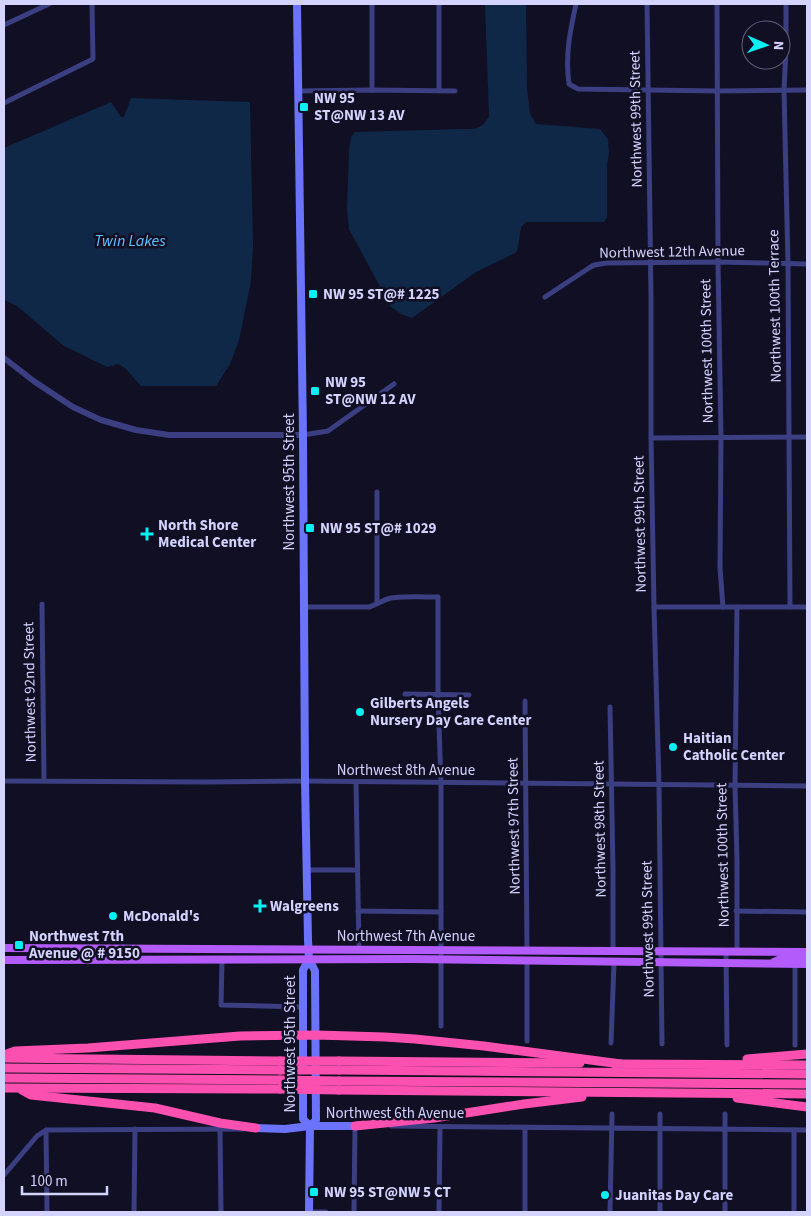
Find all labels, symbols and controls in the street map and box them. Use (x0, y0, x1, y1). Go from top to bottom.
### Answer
north arrow (741, 20, 791, 70)
text: N (768, 40, 788, 50)
street label: Northwest 99th Street (624, 50, 648, 188)
place label: NW 95 ST@NW 13 AV (314, 88, 405, 126)
marker: NW 95 ST@NW 13 AV (298, 101, 310, 113)
street label: Northwest 100th Terrace (763, 229, 787, 383)
water label: Twin Lakes (94, 230, 166, 252)
street label: Northwest 12th Avenue (599, 240, 745, 264)
street label: Northwest 100th Street (695, 278, 719, 424)
place label: NW 95 ST@# 1225 (323, 284, 440, 305)
marker: NW 95 ST@# 1225 (307, 288, 319, 300)
place label: NW 95 ST@NW 12 AV (325, 372, 416, 410)
marker: NW 95 ST@NW 12 AV (309, 385, 321, 397)
street label: Northwest 95th Street (279, 413, 300, 551)
street label: Northwest 99th Street (628, 455, 652, 593)
place label: North Shore Medical Center (158, 515, 256, 553)
place label: NW 95 ST@# 1029 (320, 518, 437, 539)
marker: NW 95 ST@# 1029 (304, 522, 316, 534)
marker: North Shore Medical Center (140, 527, 154, 541)
street label: Northwest 92nd Street (18, 622, 42, 762)
place label: Gilberts Angels Nursery Day Care Center (370, 693, 531, 731)
marker: Gilberts Angels Nursery Day Care Center (354, 706, 366, 718)
place label: Haitian Catholic Center (683, 728, 785, 766)
marker: Haitian Catholic Center (667, 741, 679, 753)
street label: Northwest 97th Street (502, 757, 526, 895)
street label: Northwest 8th Avenue (337, 760, 475, 781)
street label: Northwest 98th Street (588, 760, 612, 898)
street label: Northwest 100th Street (711, 782, 735, 928)
street label: Northwest 99th Street (636, 860, 660, 998)
place label: Walgreens (270, 896, 339, 917)
marker: Walgreens (254, 900, 266, 912)
place label: McDonald's (123, 906, 200, 927)
marker: McDonald's (107, 910, 119, 922)
place label: Northwest 7th Avenue @ # 9150 (28, 926, 140, 964)
street label: Northwest 7th Avenue (337, 926, 475, 947)
marker: Northwest 7th Avenue @ # 9150 (13, 939, 25, 951)
street label: Northwest 95th Street (280, 975, 301, 1113)
street label: Northwest 6th Avenue (326, 1103, 464, 1124)
scale bar (22, 1164, 108, 1196)
text: 100 m (30, 1171, 68, 1192)
place label: NW 95 ST@NW 5 CT (324, 1182, 451, 1203)
place label: Juanitas Day Care (615, 1185, 733, 1206)
marker: NW 95 ST@NW 5 CT (308, 1186, 320, 1198)
marker: Juanitas Day Care (599, 1189, 611, 1201)

